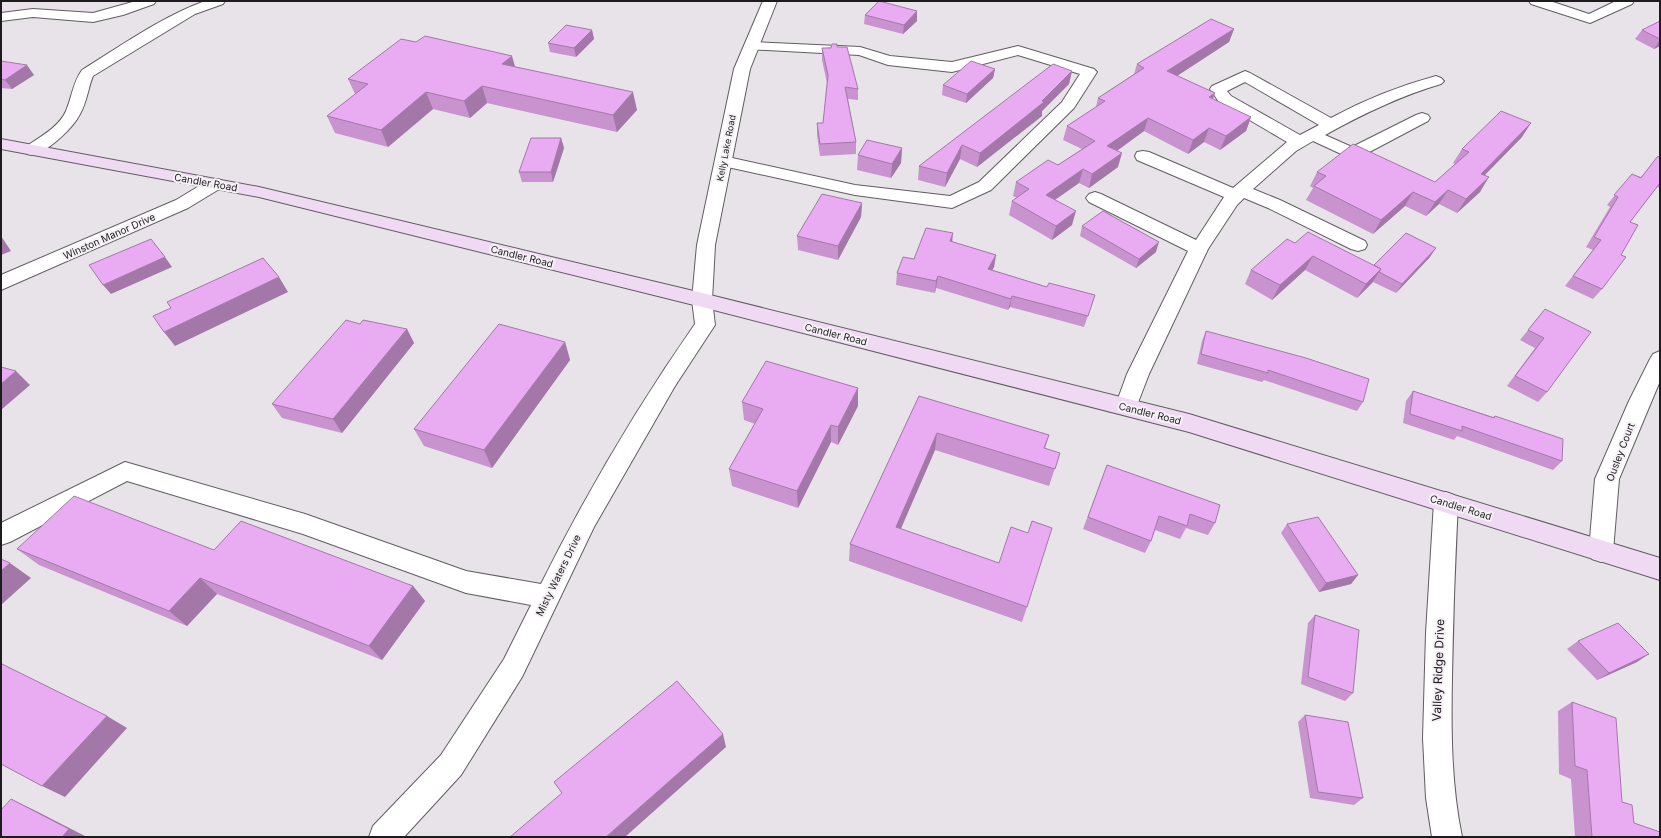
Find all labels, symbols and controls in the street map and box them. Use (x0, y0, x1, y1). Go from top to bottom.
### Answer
street label: Kelly Lake Road (714, 114, 738, 182)
street label: Candler Road (173, 171, 239, 193)
street label: Winston Manor Drive (61, 210, 157, 262)
street label: Candler Road (490, 242, 554, 270)
street label: Candler Road (804, 320, 868, 348)
street label: Candler Road (1118, 399, 1182, 427)
street label: Ousley Court (1603, 420, 1637, 483)
street label: Candler Road (1429, 492, 1493, 522)
street label: Misty Waters Drive (533, 532, 583, 618)
street label: Valley Ridge Drive (1429, 618, 1447, 722)

